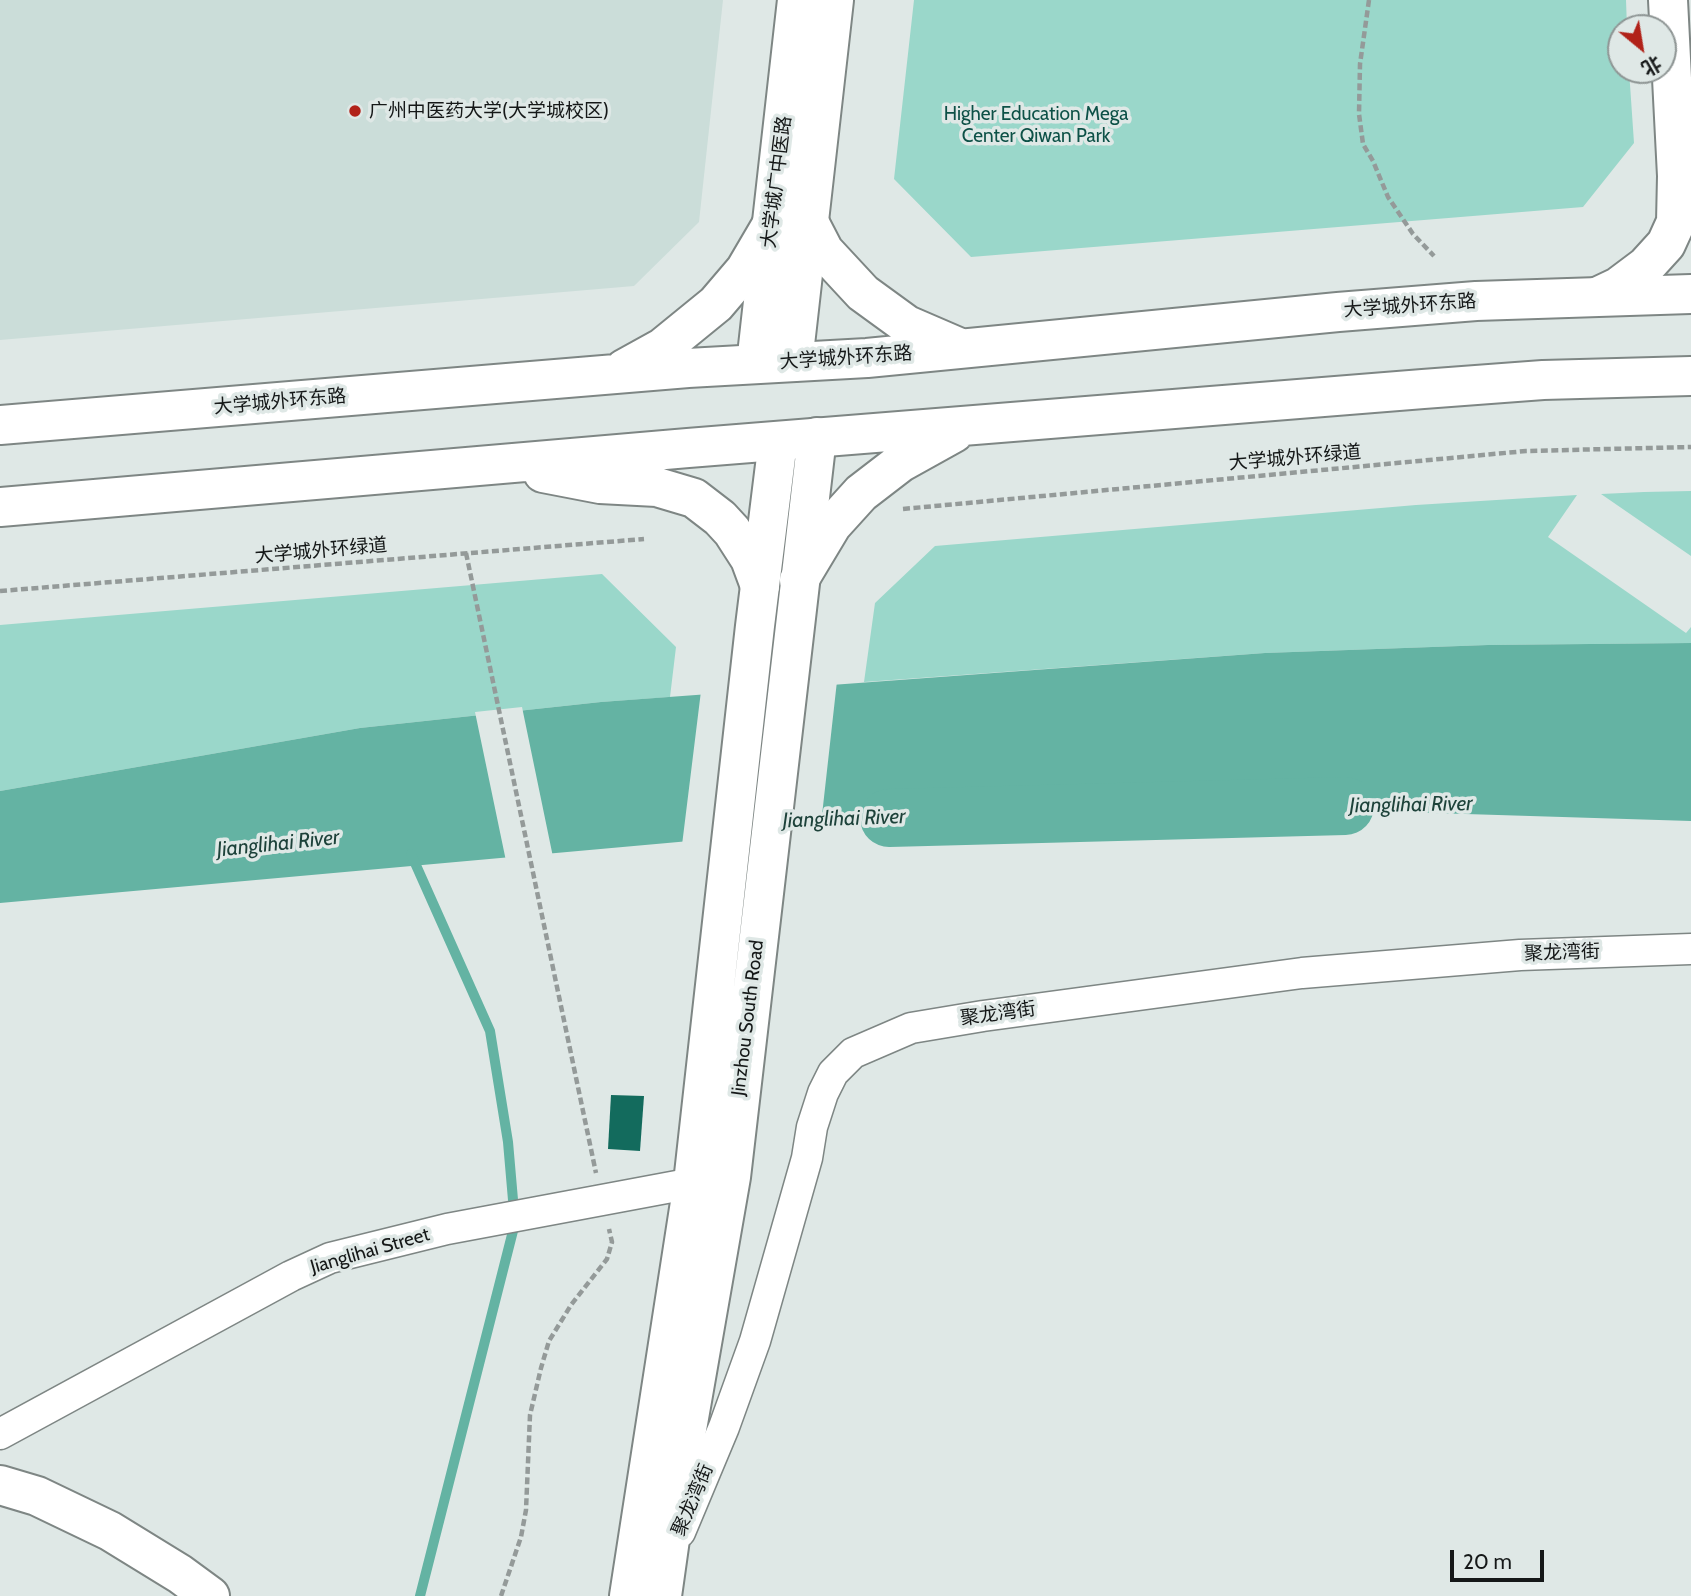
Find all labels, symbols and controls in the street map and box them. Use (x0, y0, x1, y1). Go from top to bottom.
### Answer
north arrow (1607, 14, 1677, 84)
text: 北 (1638, 51, 1666, 81)
place label: 广州中医药大学(大学城校区) (369, 100, 609, 122)
marker: 广州中医药大学(大学城校区) (347, 103, 363, 119)
park label: Higher Education Mega Center Qiwan Park (944, 103, 1128, 147)
street label: 大学城广中医路 (758, 115, 796, 249)
street label: 大学城外环东路 (1343, 290, 1477, 322)
street label: 大学城外环东路 (779, 342, 913, 374)
street label: 大学城外环东路 (213, 385, 347, 419)
street label: 大学城外环绿道 (1228, 441, 1362, 475)
street label: 大学城外环绿道 (254, 534, 388, 568)
water label: Jianglihai River (1349, 791, 1473, 819)
water label: Jianglihai River (782, 804, 906, 834)
water label: Jianglihai River (215, 825, 341, 863)
street label: Jinzhou South Road (727, 939, 769, 1097)
street label: 聚龙湾街 (1524, 940, 1600, 966)
street label: 聚龙湾街 (959, 997, 1037, 1031)
street label: Jianglihai Street (308, 1223, 432, 1279)
street label: 聚龙湾街 (668, 1461, 718, 1539)
scale bar (1453, 1536, 1548, 1580)
text: 20 m (1463, 1549, 1512, 1574)

